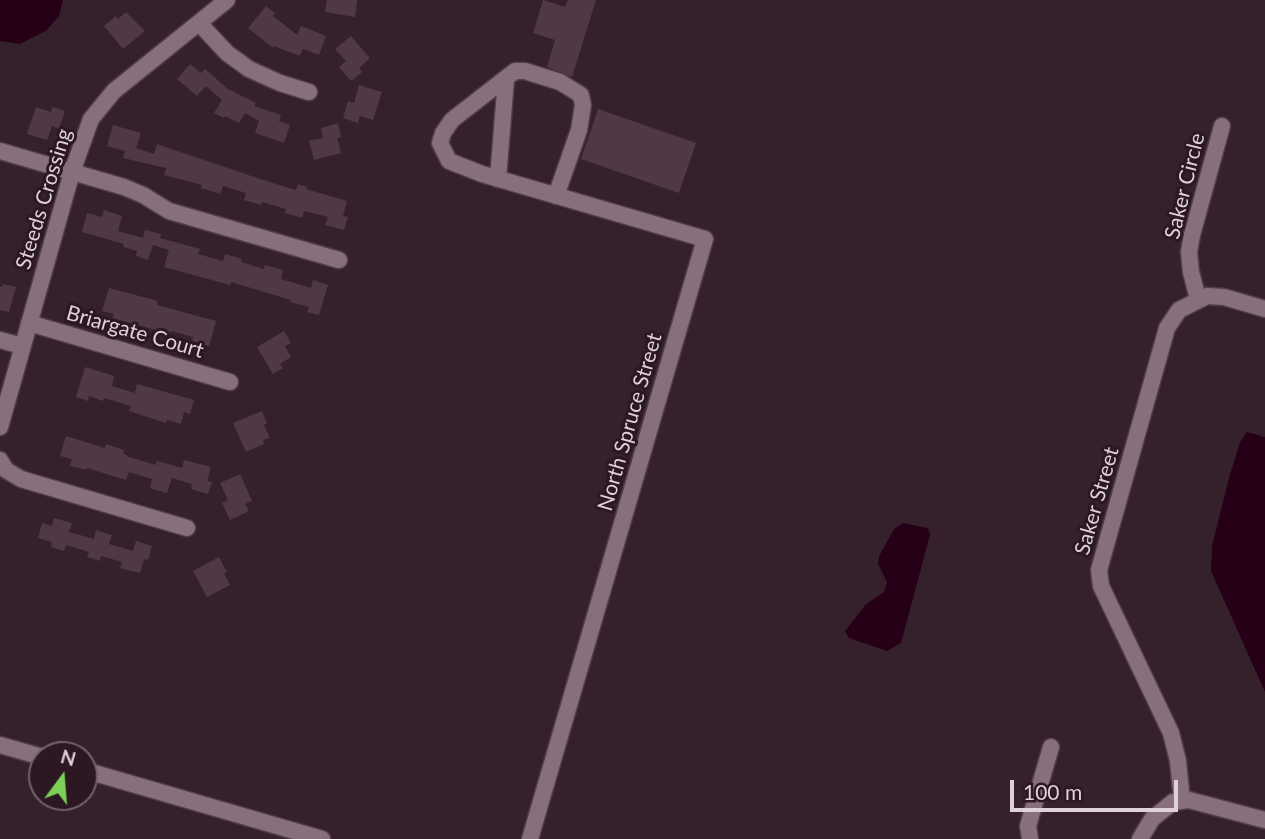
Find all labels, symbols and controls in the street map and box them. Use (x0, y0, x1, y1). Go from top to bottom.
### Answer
street label: Steeds Crossing (11, 126, 77, 272)
street label: Saker Circle (1160, 130, 1210, 242)
street label: Briargate Court (63, 300, 207, 364)
street label: North Spruce Street (593, 330, 667, 514)
street label: Saker Street (1070, 444, 1124, 558)
north arrow (28, 741, 98, 811)
text: N (58, 744, 79, 770)
scale bar (1013, 766, 1181, 810)
text: 100 m (1023, 779, 1082, 804)

